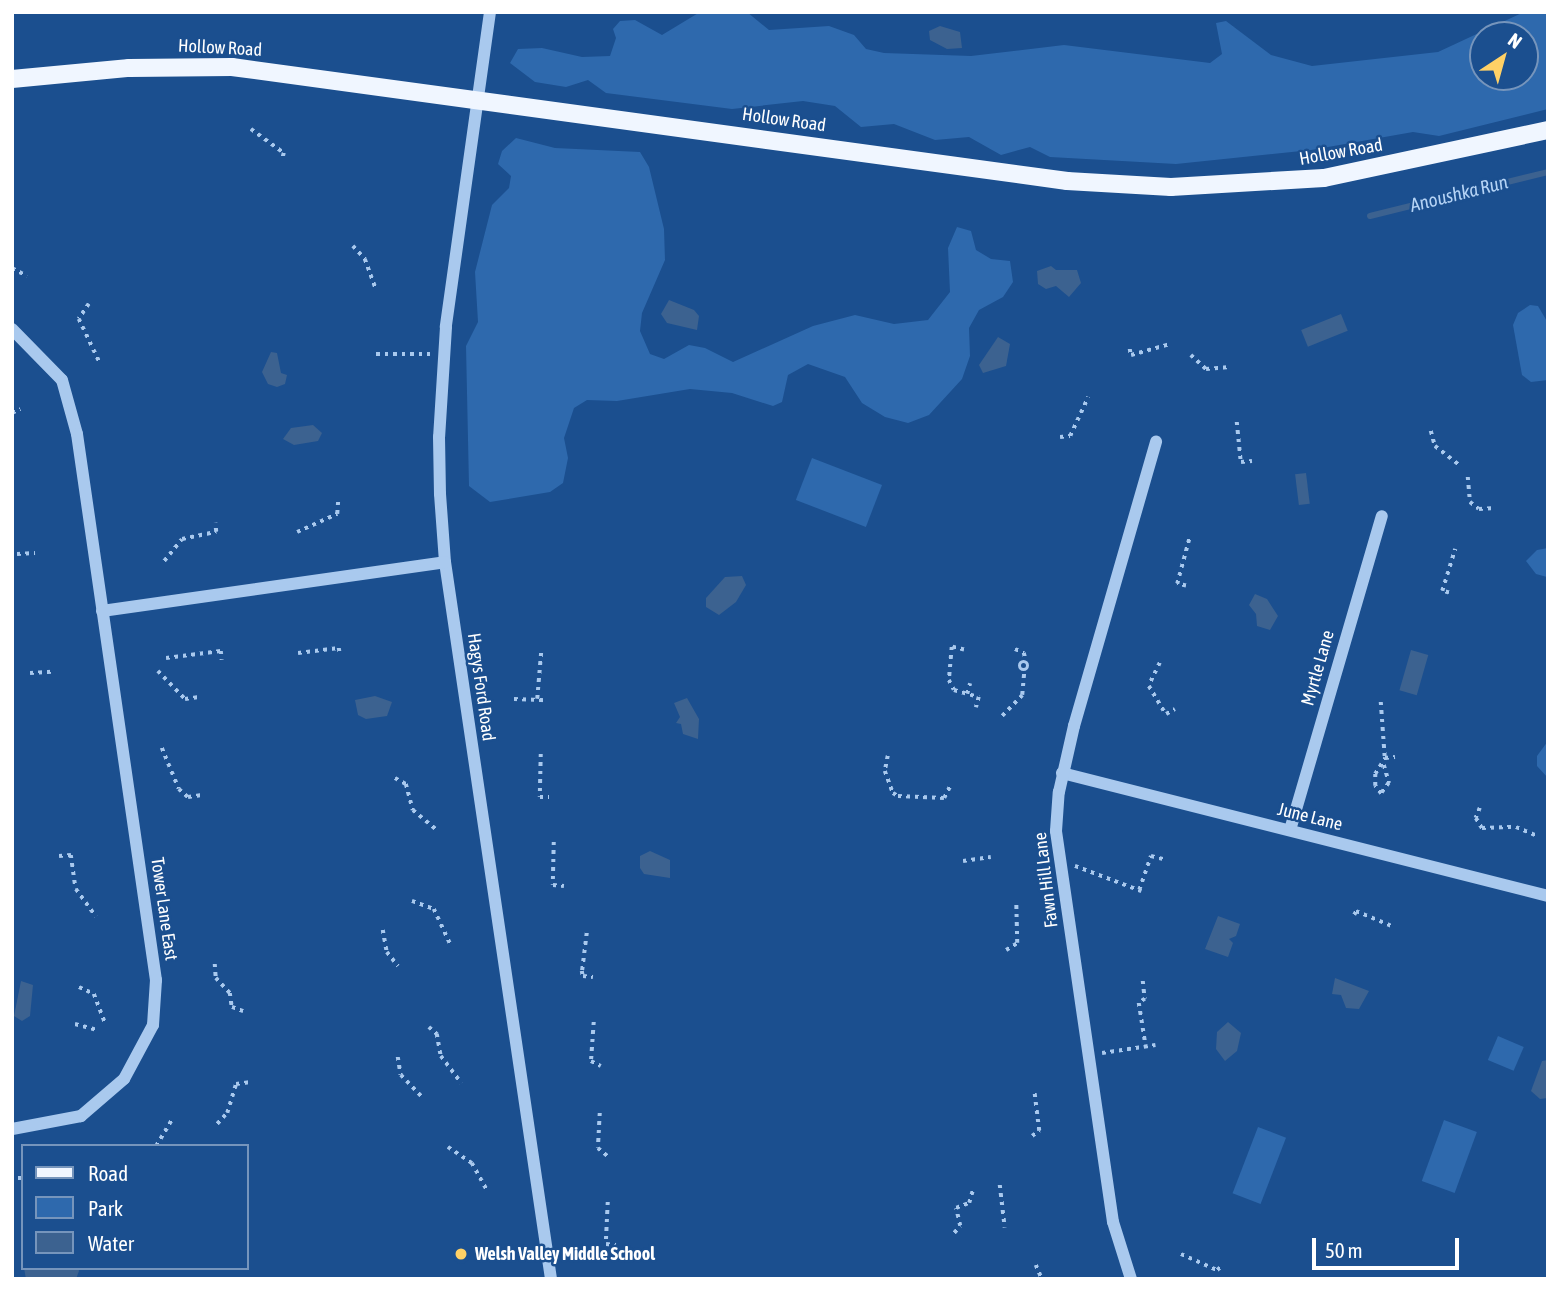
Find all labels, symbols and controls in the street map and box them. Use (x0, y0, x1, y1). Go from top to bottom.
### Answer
north arrow (1469, 21, 1539, 91)
text: N (1504, 28, 1526, 53)
street label: Hollow Road (177, 35, 263, 61)
street label: Hollow Road (741, 103, 827, 137)
street label: Hollow Road (1298, 134, 1384, 170)
water label: Anoushka Run (1408, 171, 1510, 217)
street label: Myrtle Lane (1297, 628, 1339, 708)
street label: Hagys Ford Road (463, 632, 499, 742)
street label: June Lane (1275, 799, 1345, 835)
street label: Fawn Hill Lane (1029, 831, 1063, 929)
street label: Tower Lane East (146, 856, 182, 962)
legend (21, 1144, 248, 1270)
text: Road (88, 1161, 128, 1185)
text: Park (88, 1196, 123, 1220)
scale bar (1315, 1224, 1462, 1268)
text: Water (88, 1231, 134, 1255)
text: 50 m (1325, 1238, 1363, 1262)
place label: Welsh Valley Middle School (475, 1243, 655, 1265)
marker: Welsh Valley Middle School (453, 1246, 469, 1262)

